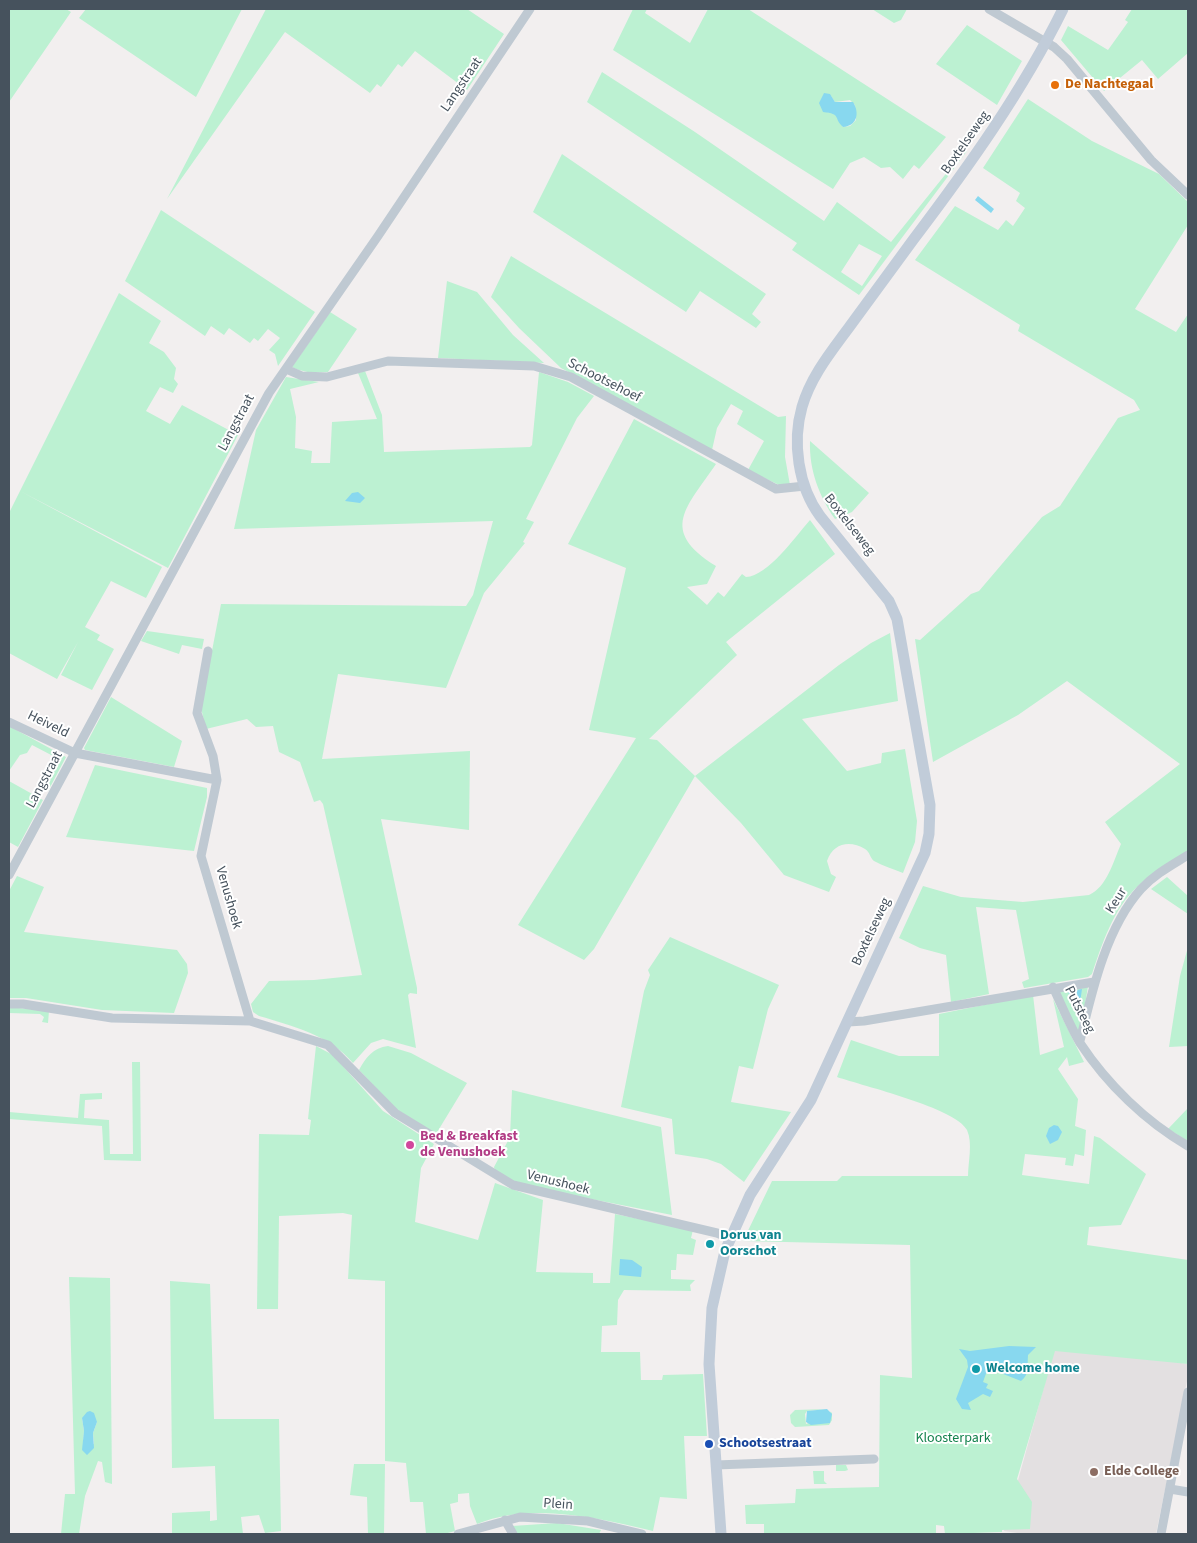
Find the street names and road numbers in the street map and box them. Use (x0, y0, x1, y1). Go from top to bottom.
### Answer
street label: Langstraat (438, 55, 486, 115)
street label: Boxtelseweg (938, 108, 994, 178)
street label: Schootsehoef (565, 355, 643, 407)
street label: Langstraat (215, 392, 259, 454)
street label: Boxtelseweg (820, 491, 878, 559)
street label: Heiveld (24, 708, 72, 742)
street label: Langstraat (23, 749, 67, 811)
street label: Venushoek (211, 865, 245, 931)
street label: Keur (1103, 885, 1131, 917)
street label: Boxtelseweg (849, 895, 895, 969)
street label: Putsteeg (1060, 983, 1098, 1037)
street label: Venushoek (525, 1167, 591, 1199)
street label: Plein (543, 1496, 573, 1514)

